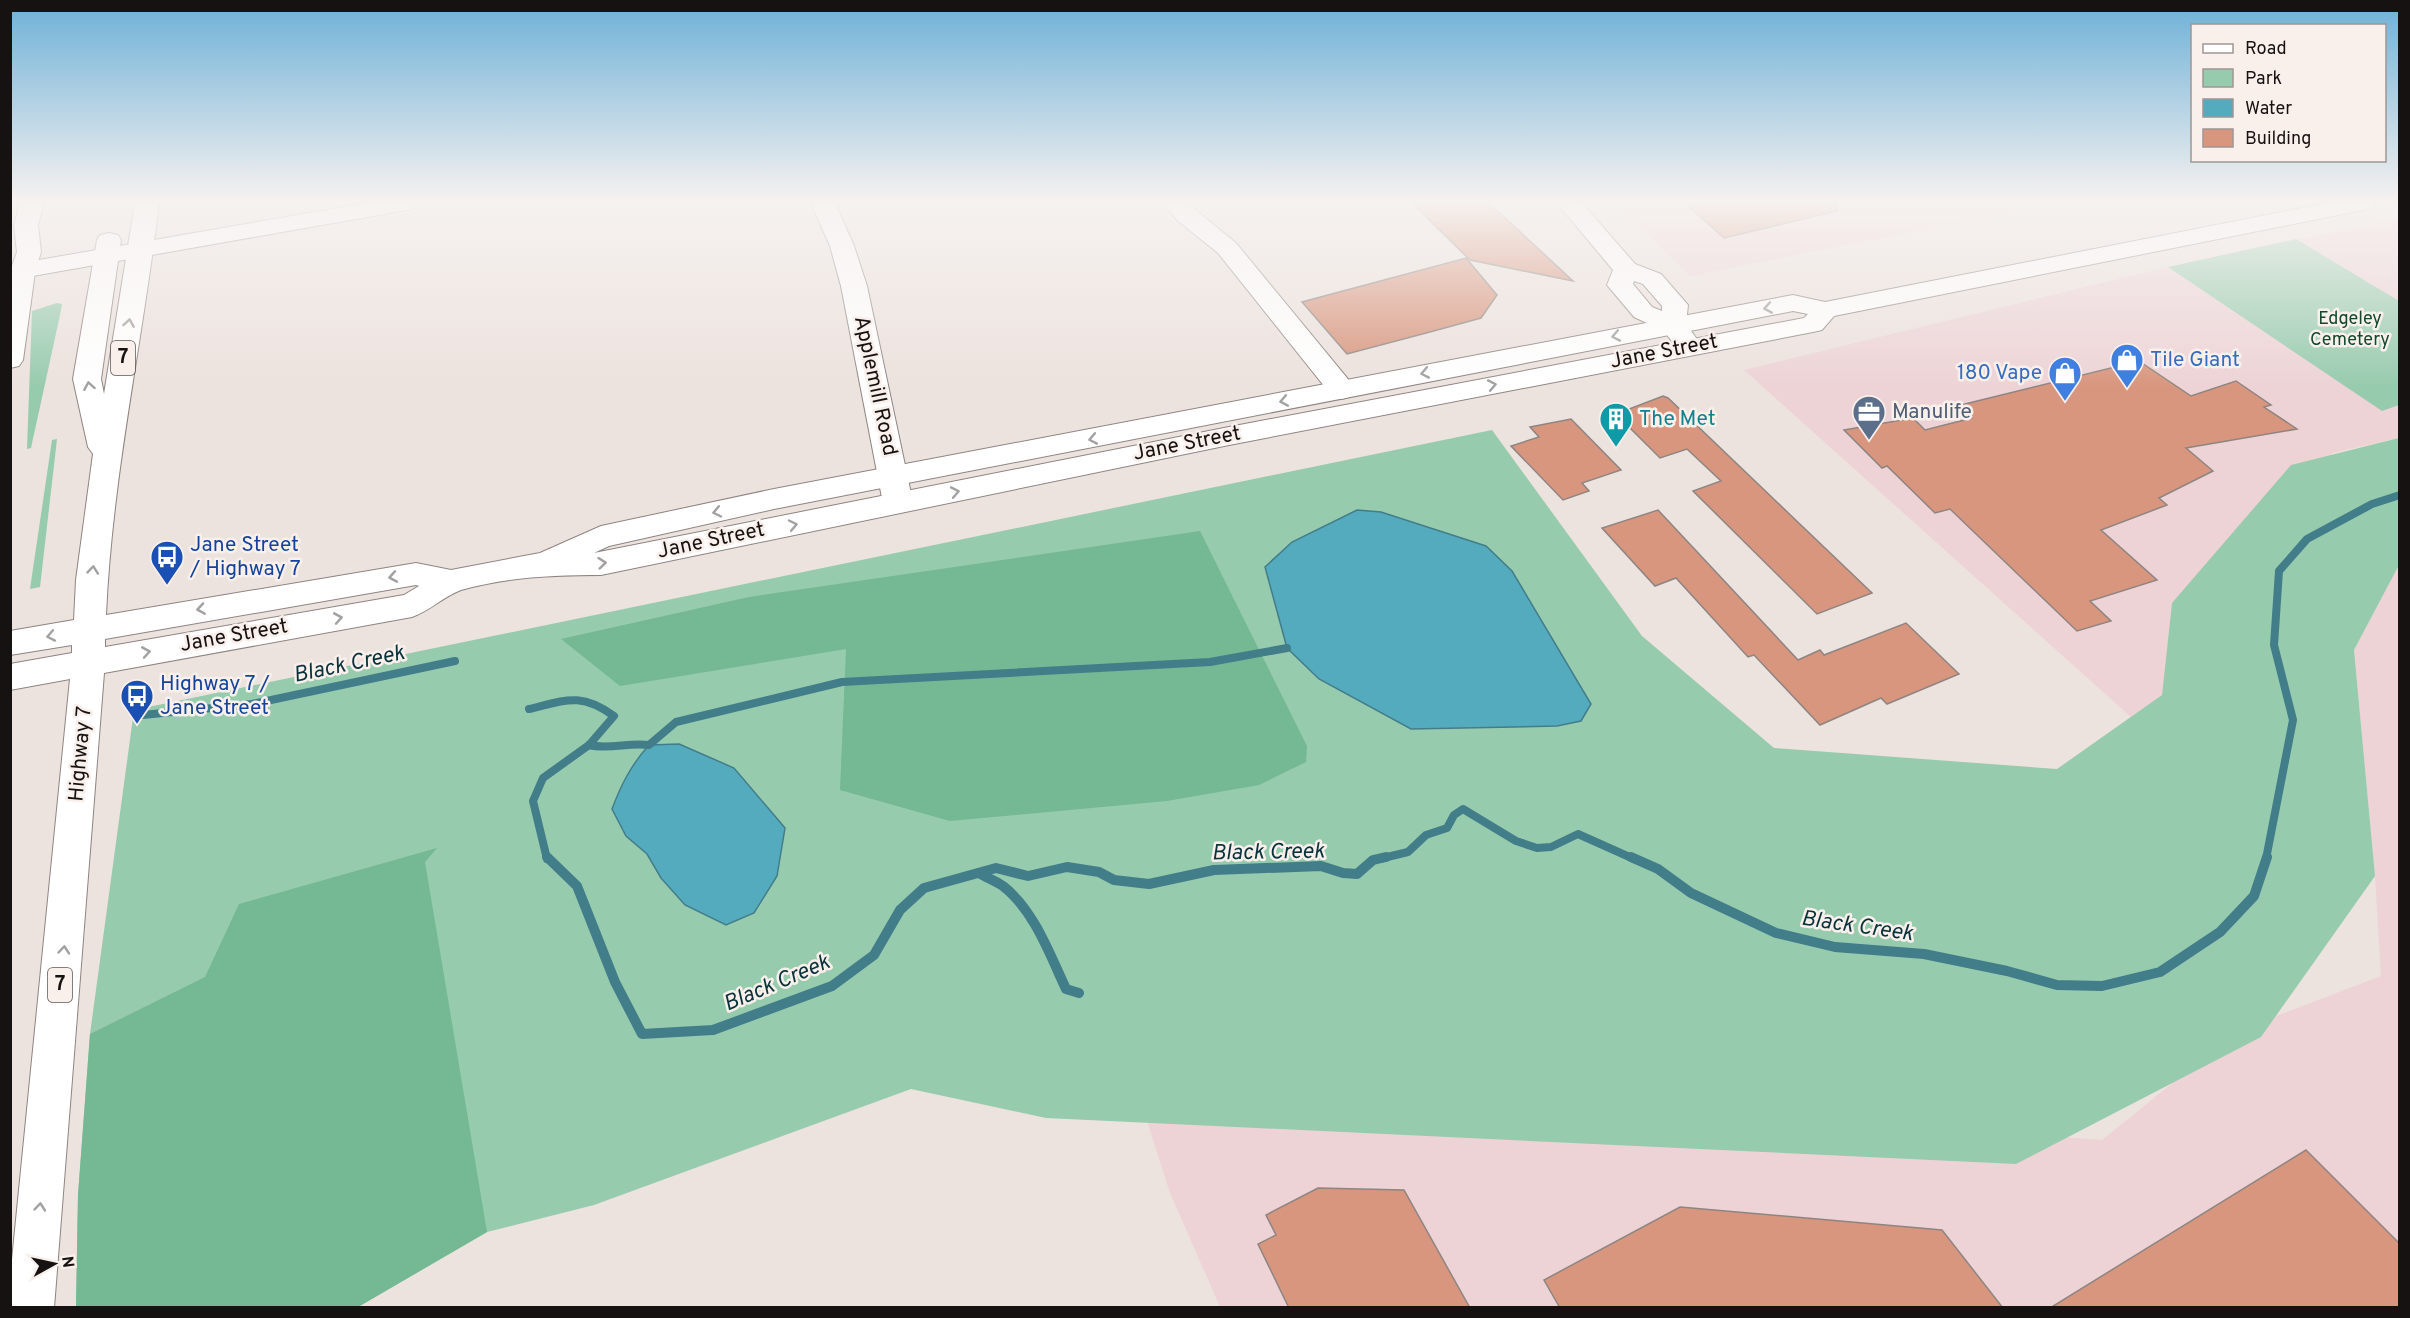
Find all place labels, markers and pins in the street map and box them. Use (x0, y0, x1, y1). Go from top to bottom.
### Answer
shop icon: Tile Giant (2109, 342, 2145, 389)
place label: Tile Giant (2150, 347, 2240, 374)
shop icon: 180 Vape (2047, 355, 2083, 402)
place label: 180 Vape (1957, 360, 2042, 387)
office icon: Manulife (1851, 394, 1887, 441)
place label: Manulife (1892, 399, 1972, 426)
building icon: The Met (1598, 401, 1634, 448)
place label: The Met (1639, 406, 1716, 433)
place label: Jane Street / Highway 7 (189, 532, 301, 583)
bus stop icon: Jane Street / Highway 7 (149, 539, 185, 586)
place label: Highway 7 / Jane Street (160, 671, 270, 722)
bus stop icon: Highway 7 / Jane Street (119, 678, 155, 725)

